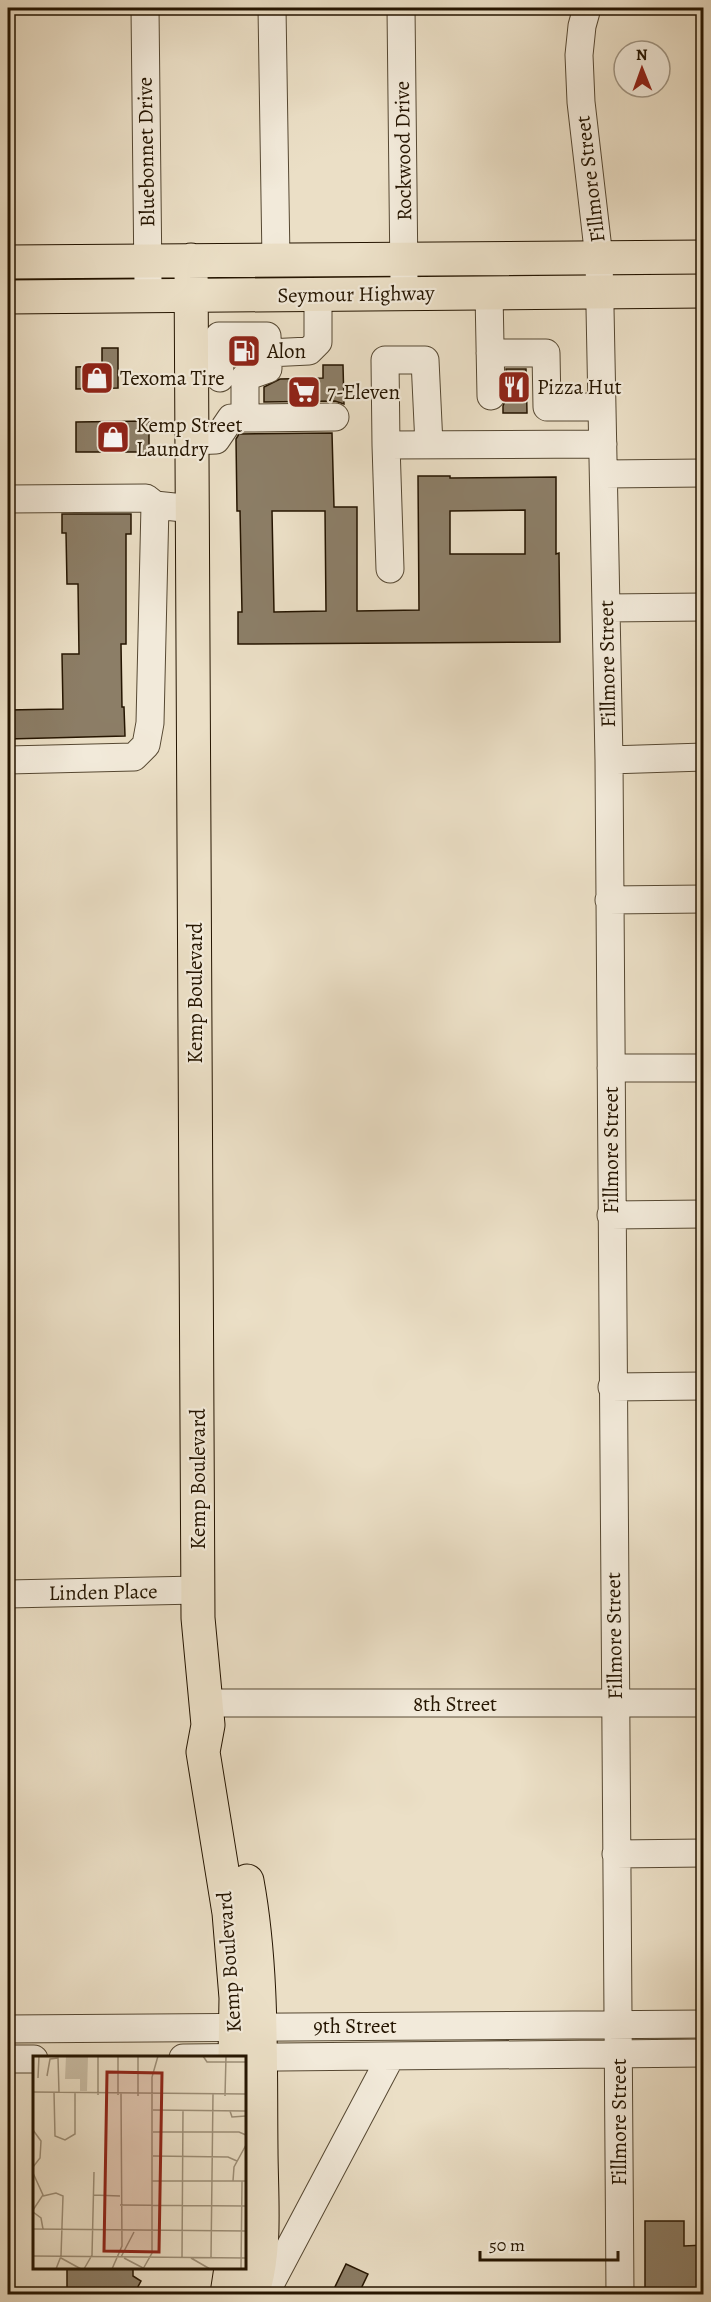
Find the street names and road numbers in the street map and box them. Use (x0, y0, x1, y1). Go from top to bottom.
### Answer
street label: Bluebonnet Drive (131, 77, 161, 227)
street label: Rockwood Drive (388, 81, 418, 221)
street label: Fillmore Street (568, 114, 612, 244)
street label: Seymour Highway (277, 279, 435, 309)
street label: Fillmore Street (592, 600, 622, 728)
street label: Kemp Boulevard (181, 922, 209, 1064)
street label: Fillmore Street (597, 1086, 625, 1214)
street label: Kemp Boulevard (184, 1408, 212, 1550)
street label: Fillmore Street (599, 1572, 629, 1700)
street label: Linden Place (48, 1577, 158, 1607)
street label: 8th Street (413, 1690, 497, 1718)
street label: Kemp Boulevard (210, 1890, 248, 2033)
street label: 9th Street (313, 2012, 397, 2040)
street label: Fillmore Street (605, 2058, 633, 2186)

